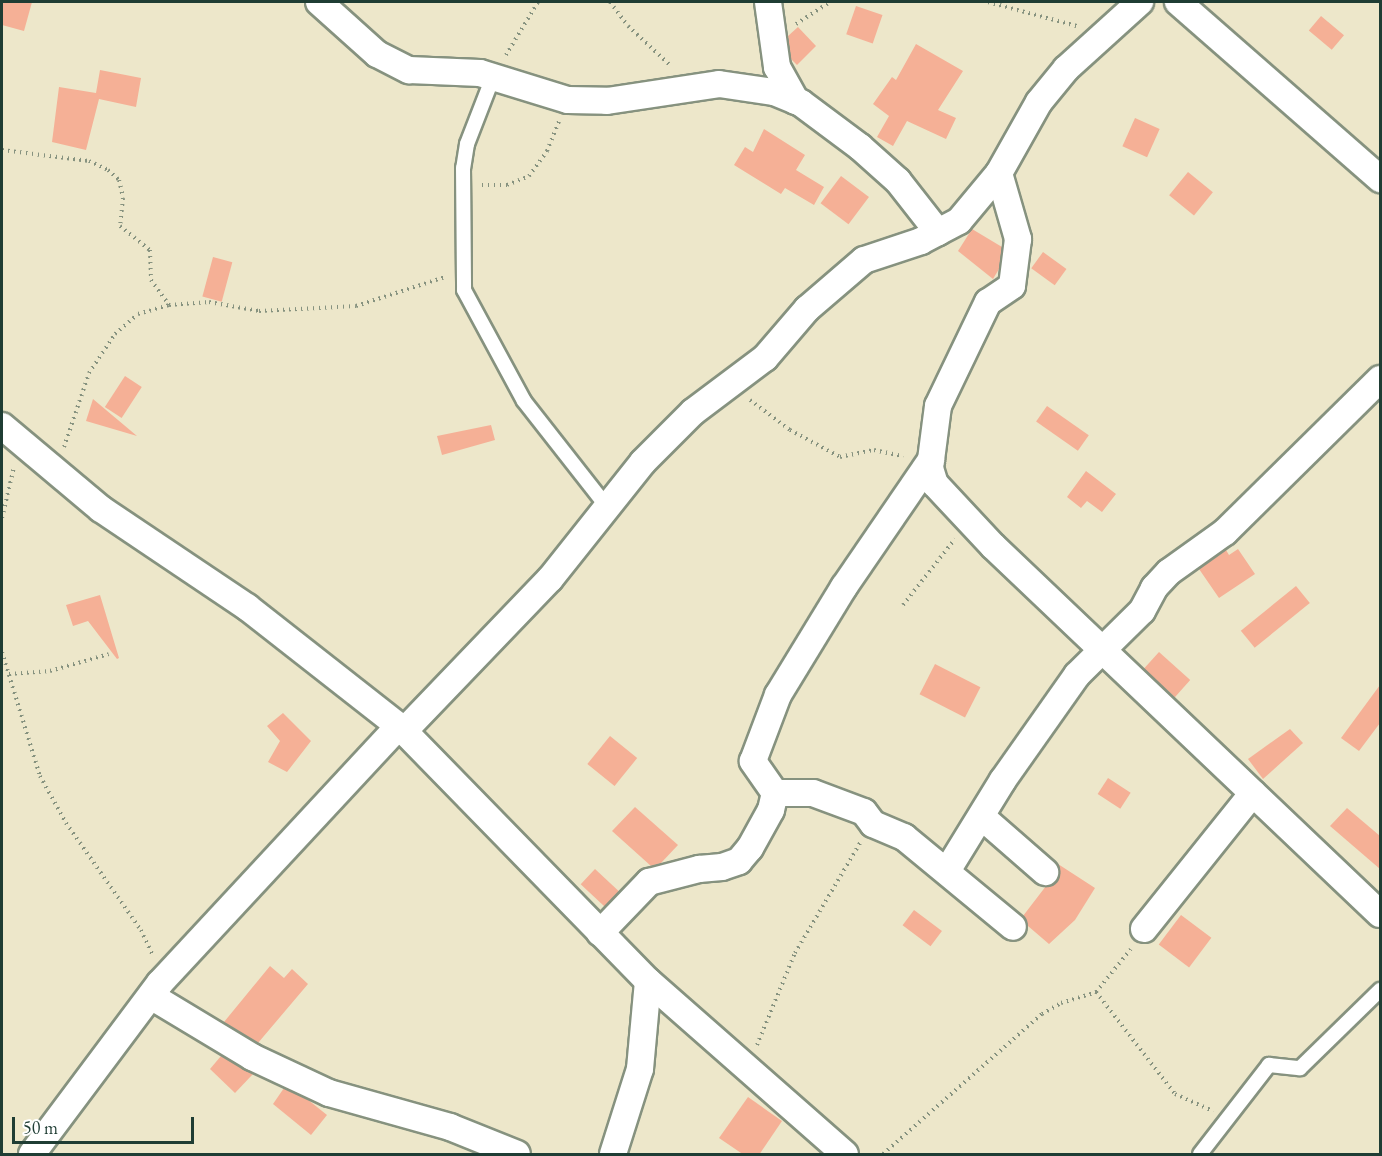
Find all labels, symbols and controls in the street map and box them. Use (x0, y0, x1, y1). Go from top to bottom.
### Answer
scale bar (15, 1105, 196, 1143)
text: 50 m (23, 1116, 58, 1139)

